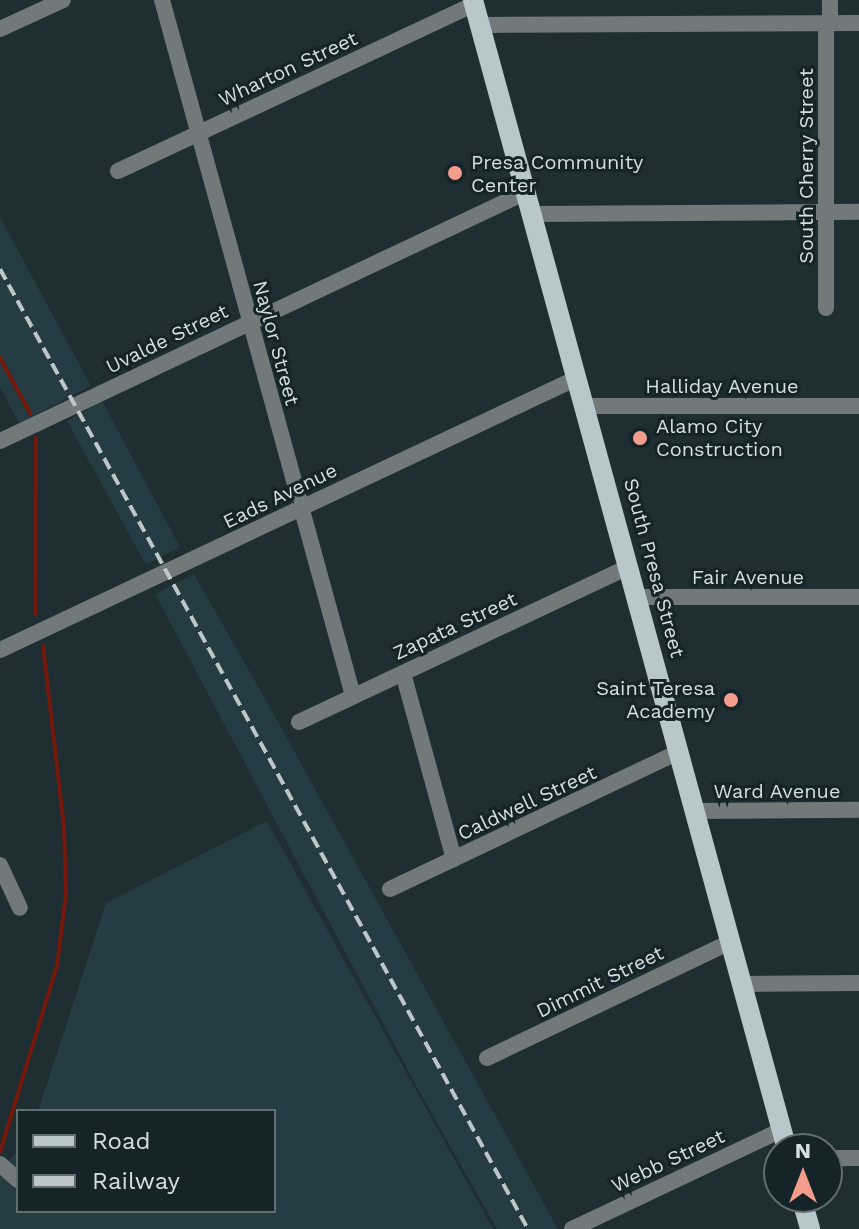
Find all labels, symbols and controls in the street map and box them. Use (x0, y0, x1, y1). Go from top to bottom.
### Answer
street label: Wharton Street (215, 26, 361, 112)
street label: South Cherry Street (794, 68, 818, 264)
place label: Presa Community Center (471, 150, 644, 197)
marker: Presa Community Center (446, 164, 464, 182)
street label: Naylor Street (248, 278, 304, 408)
street label: Uvalde Street (102, 299, 232, 379)
street label: Halliday Avenue (645, 374, 799, 398)
place label: Alamo City Construction (656, 414, 783, 461)
marker: Alamo City Construction (631, 429, 649, 447)
street label: Eads Avenue (219, 458, 341, 534)
street label: South Presa Street (618, 475, 690, 661)
street label: Fair Avenue (691, 565, 805, 589)
street label: Zapata Street (389, 587, 521, 665)
place label: Saint Teresa Academy (596, 676, 715, 723)
marker: Saint Teresa Academy (722, 691, 740, 709)
street label: Caldwell Street (454, 760, 600, 846)
street label: Ward Avenue (713, 779, 841, 803)
street label: Dimmit Street (533, 941, 667, 1023)
legend (16, 1109, 276, 1213)
street label: Webb Street (608, 1124, 728, 1198)
text: Road (92, 1127, 151, 1155)
north arrow (763, 1133, 843, 1213)
text: N (795, 1138, 811, 1163)
text: Railway (92, 1167, 180, 1195)

